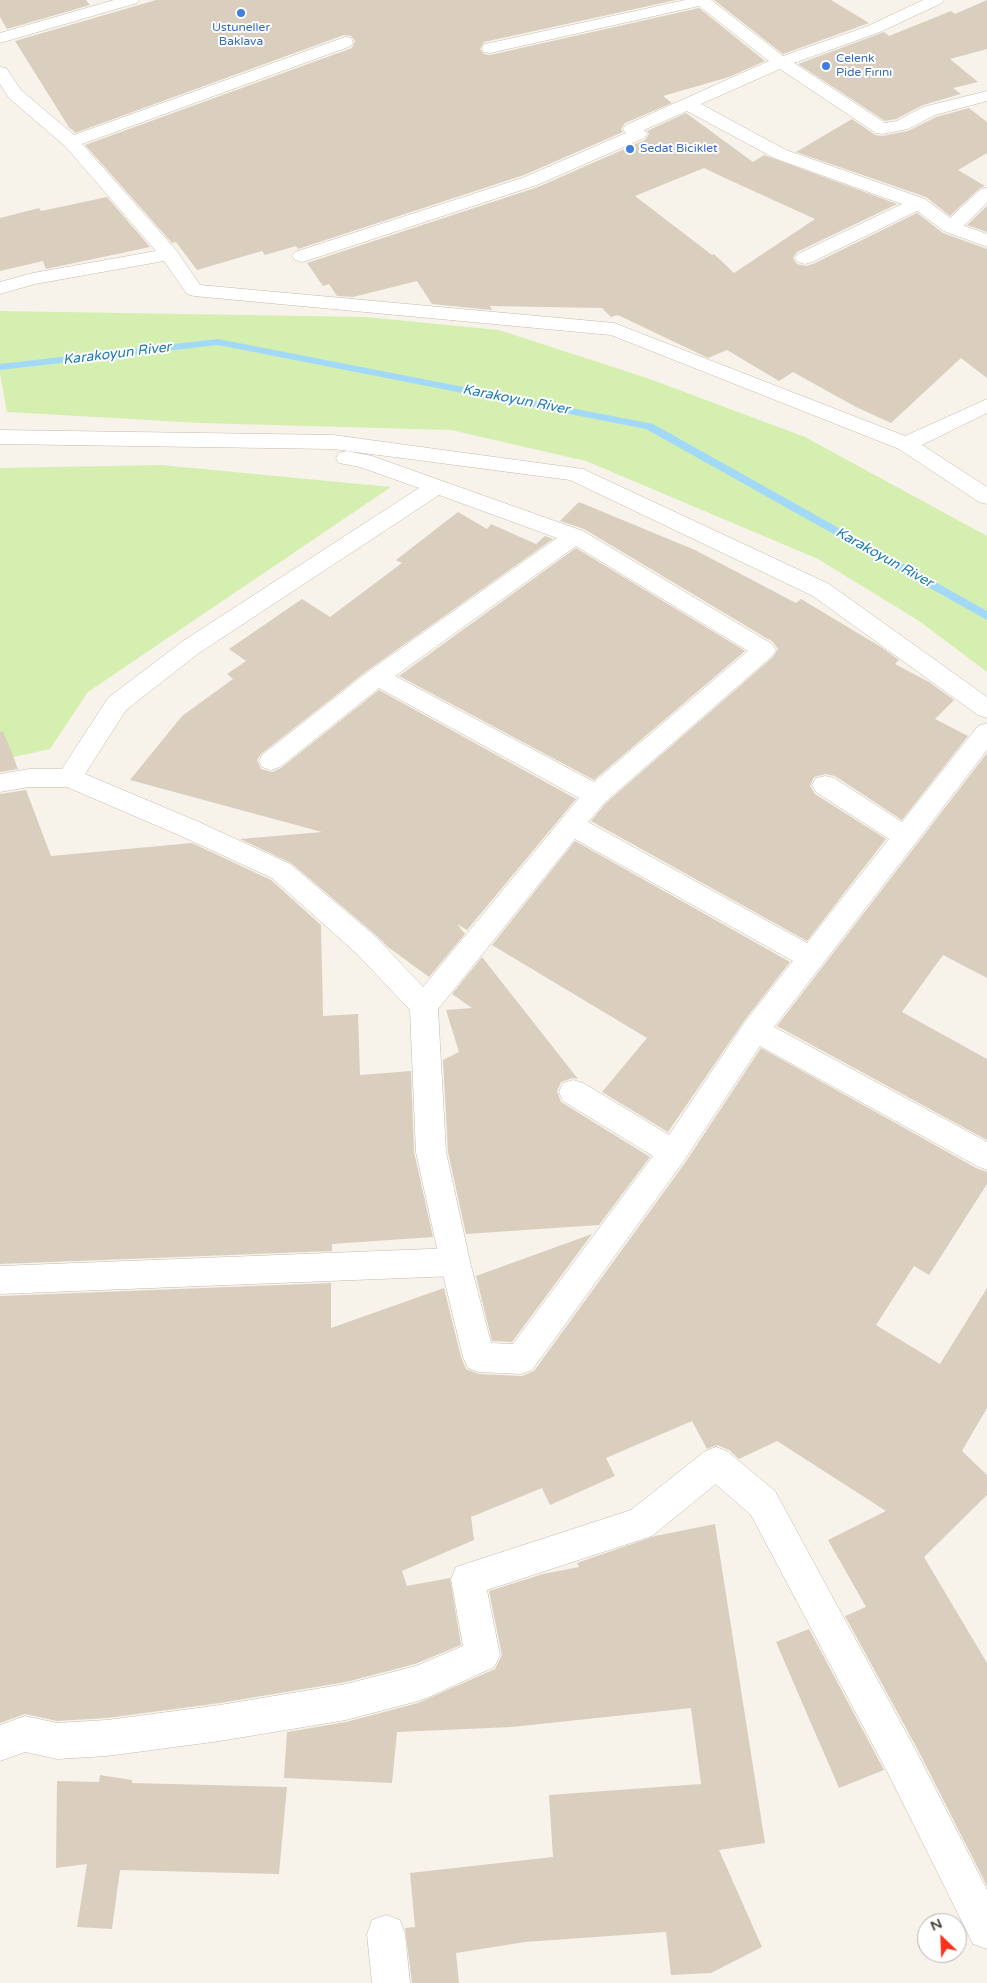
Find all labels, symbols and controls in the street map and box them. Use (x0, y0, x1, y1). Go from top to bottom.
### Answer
marker: Ustuneller Baklava (235, 7, 247, 19)
place label: Ustuneller Baklava (212, 21, 270, 49)
place label: Celenk Pide Fırını (836, 52, 892, 80)
marker: Celenk Pide Fırını (820, 60, 832, 72)
place label: Sedat Biciklet (640, 142, 718, 156)
marker: Sedat Biciklet (624, 143, 636, 155)
water label: Karakoyun River (62, 339, 172, 369)
water label: Karakoyun River (461, 381, 571, 419)
water label: Karakoyun River (832, 524, 936, 592)
north arrow (917, 1913, 967, 1963)
text: N (928, 1915, 945, 1935)

